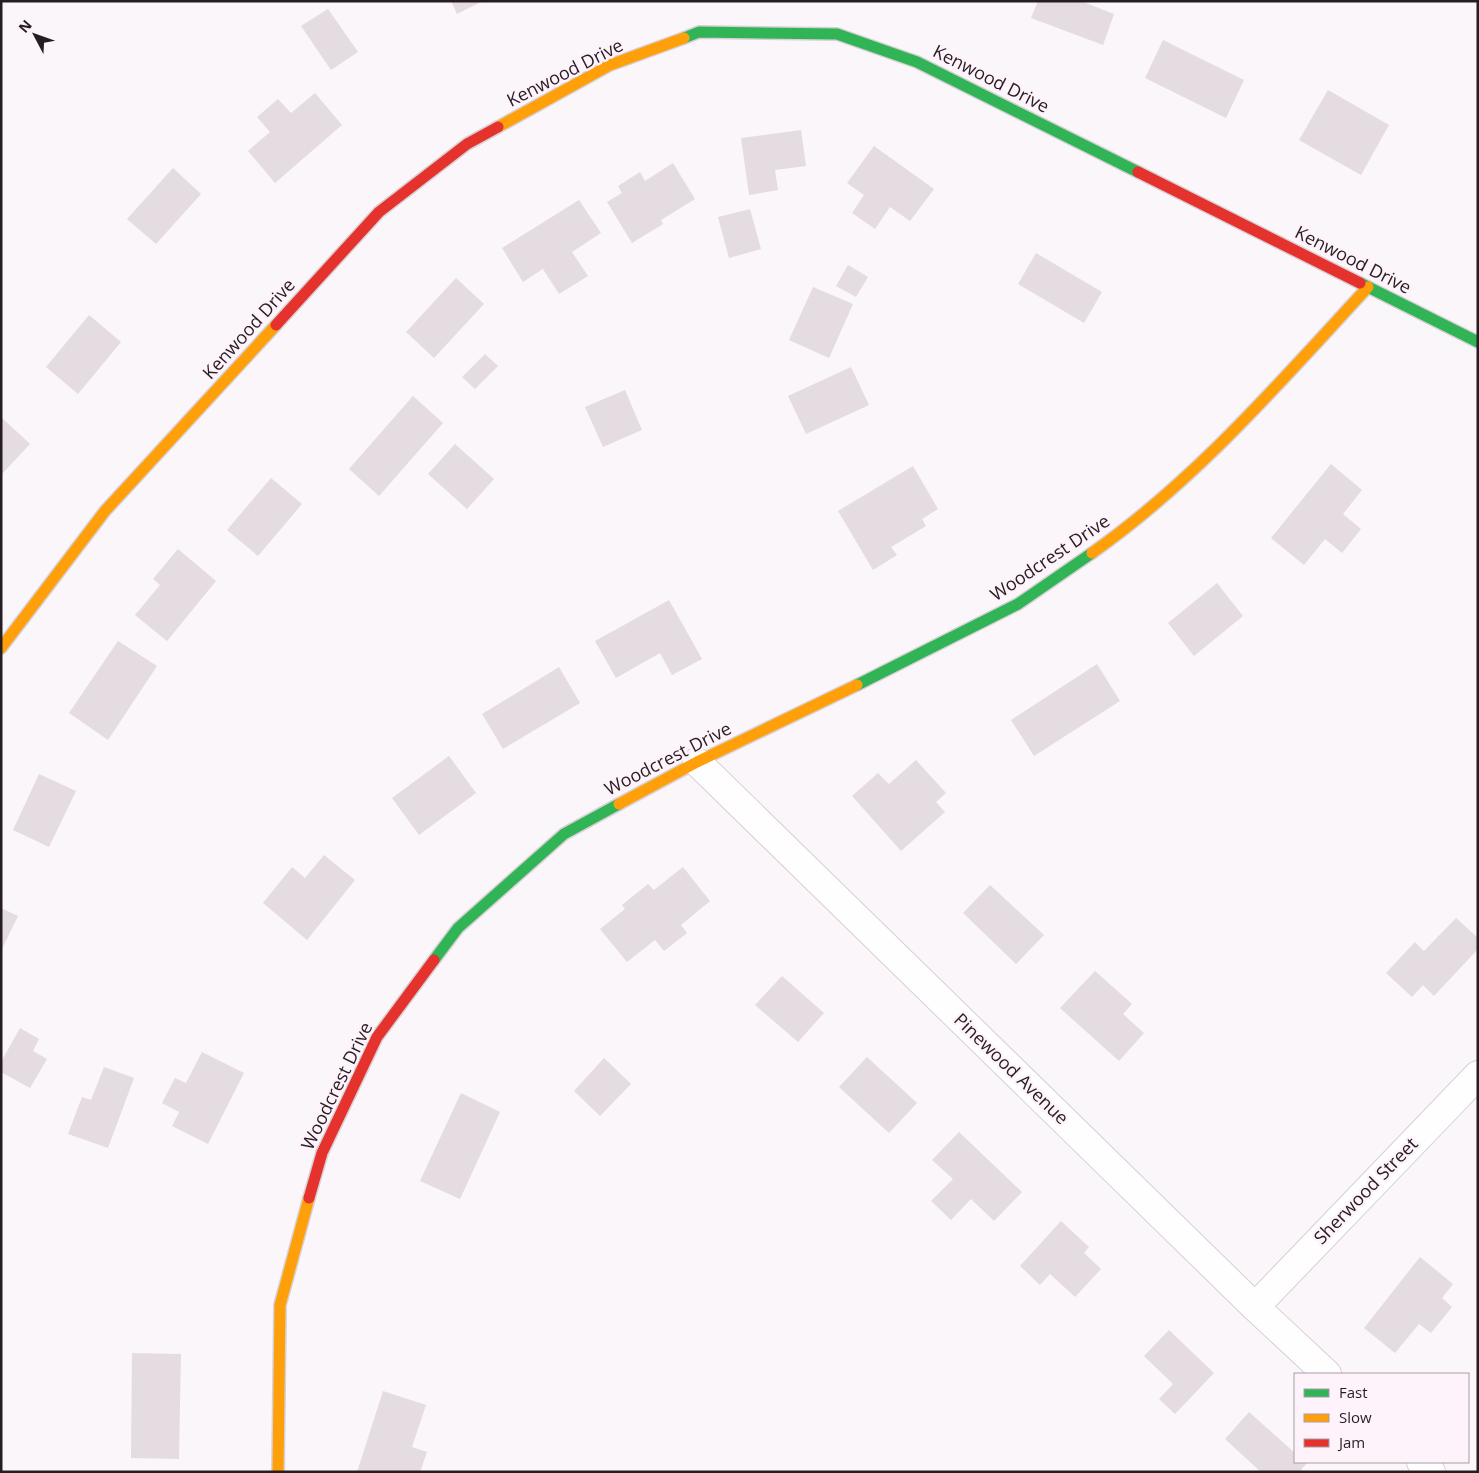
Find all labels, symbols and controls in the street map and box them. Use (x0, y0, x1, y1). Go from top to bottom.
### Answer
north arrow (10, 10, 60, 60)
text: N (14, 16, 36, 37)
street label: Kenwood Drive (502, 32, 627, 112)
street label: Kenwood Drive (929, 38, 1054, 118)
street label: Kenwood Drive (1291, 219, 1416, 299)
street label: Kenwood Drive (197, 273, 300, 384)
street label: Woodcrest Drive (985, 508, 1114, 606)
street label: Woodcrest Drive (600, 716, 735, 800)
street label: Pinewood Avenue (949, 1007, 1074, 1129)
street label: Woodcrest Drive (295, 1018, 377, 1153)
street label: Sherwood Street (1308, 1132, 1423, 1249)
legend (1294, 1373, 1469, 1463)
text: Fast (1339, 1382, 1368, 1402)
text: Slow (1339, 1407, 1372, 1427)
text: Jam (1337, 1432, 1365, 1452)

